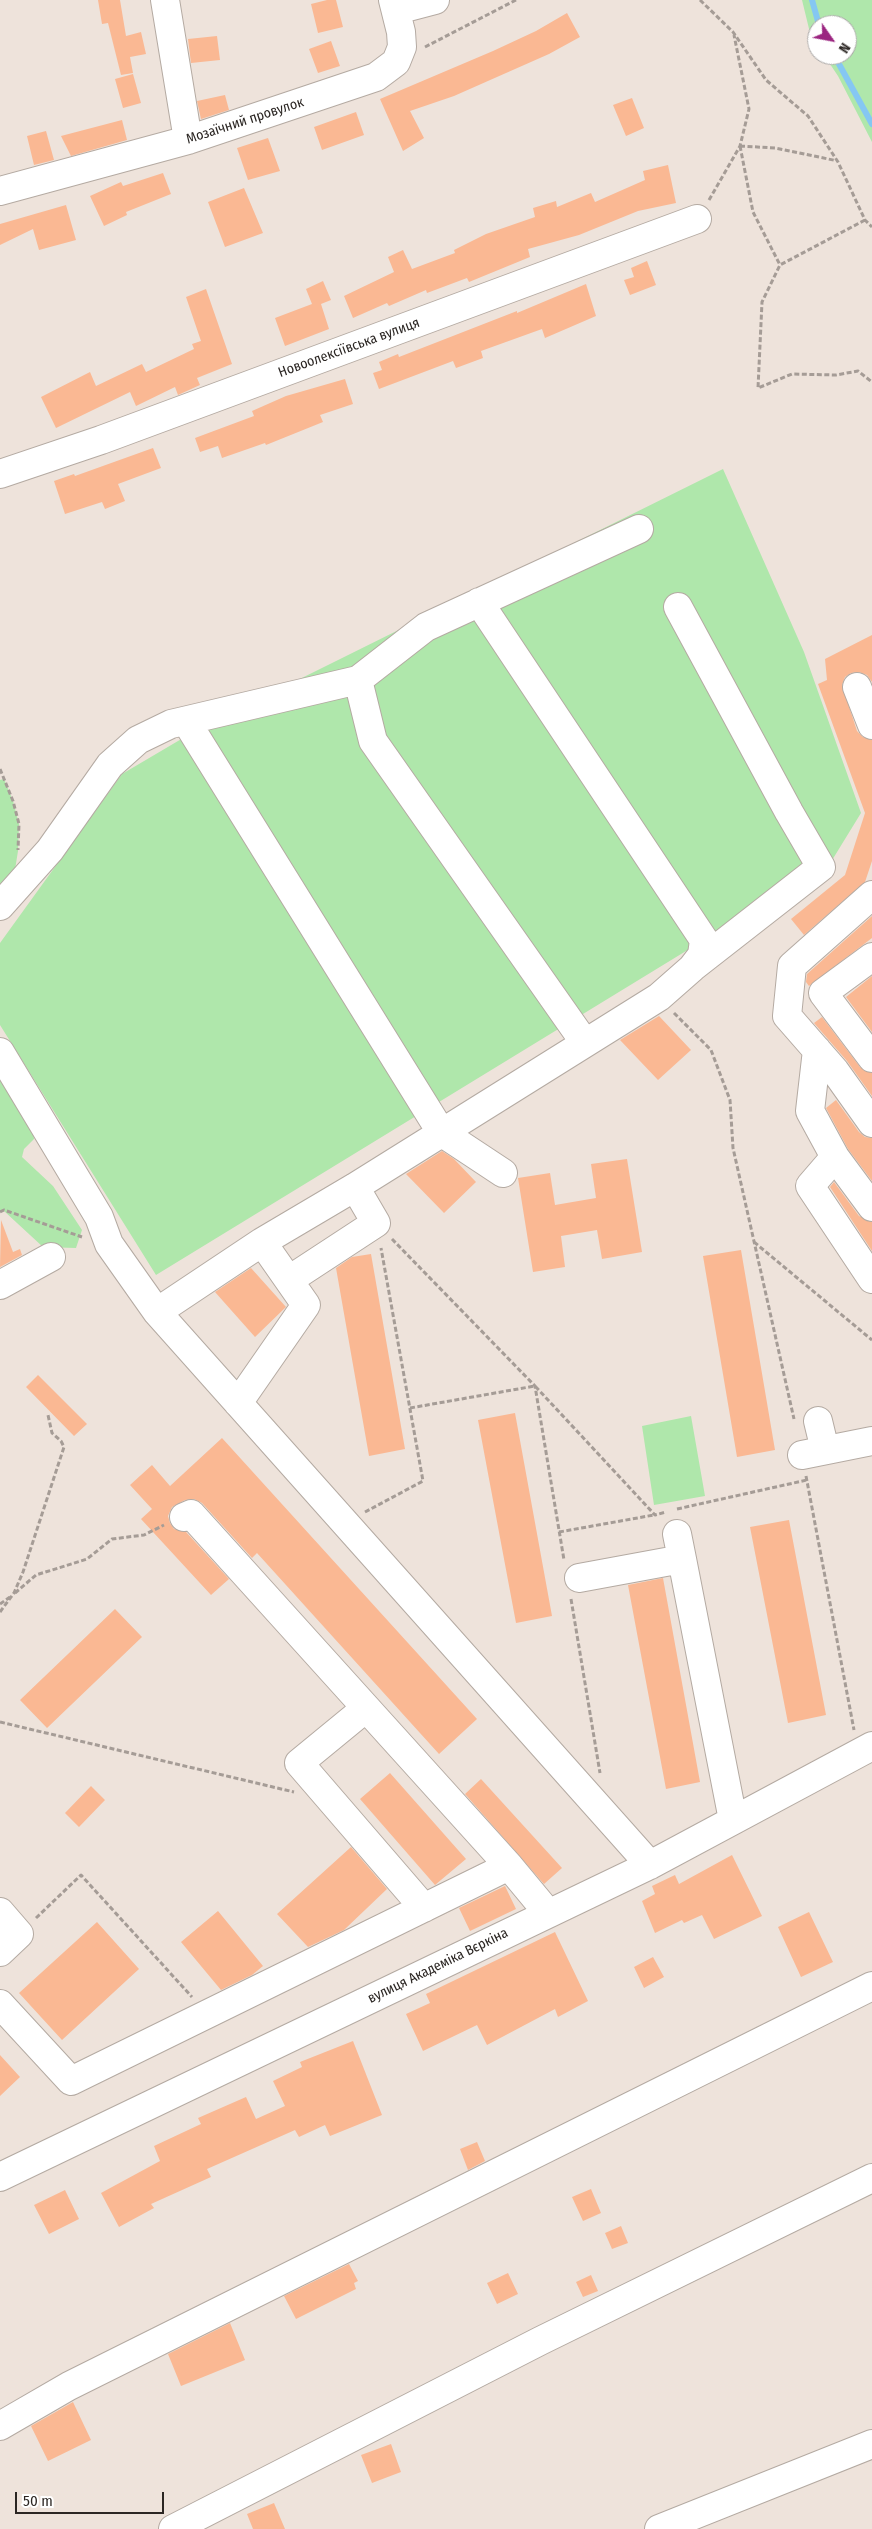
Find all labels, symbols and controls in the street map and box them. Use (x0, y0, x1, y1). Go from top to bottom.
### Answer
north arrow (807, 15, 857, 65)
text: N (835, 40, 854, 56)
street label: Мозаїчний провулок (184, 94, 306, 148)
street label: Новоолексіївська вулиця (276, 315, 422, 381)
street label: вулиця Академіка Вєркіна (365, 1925, 511, 2007)
scale bar (18, 2482, 166, 2514)
text: 50 m (23, 2492, 53, 2510)

